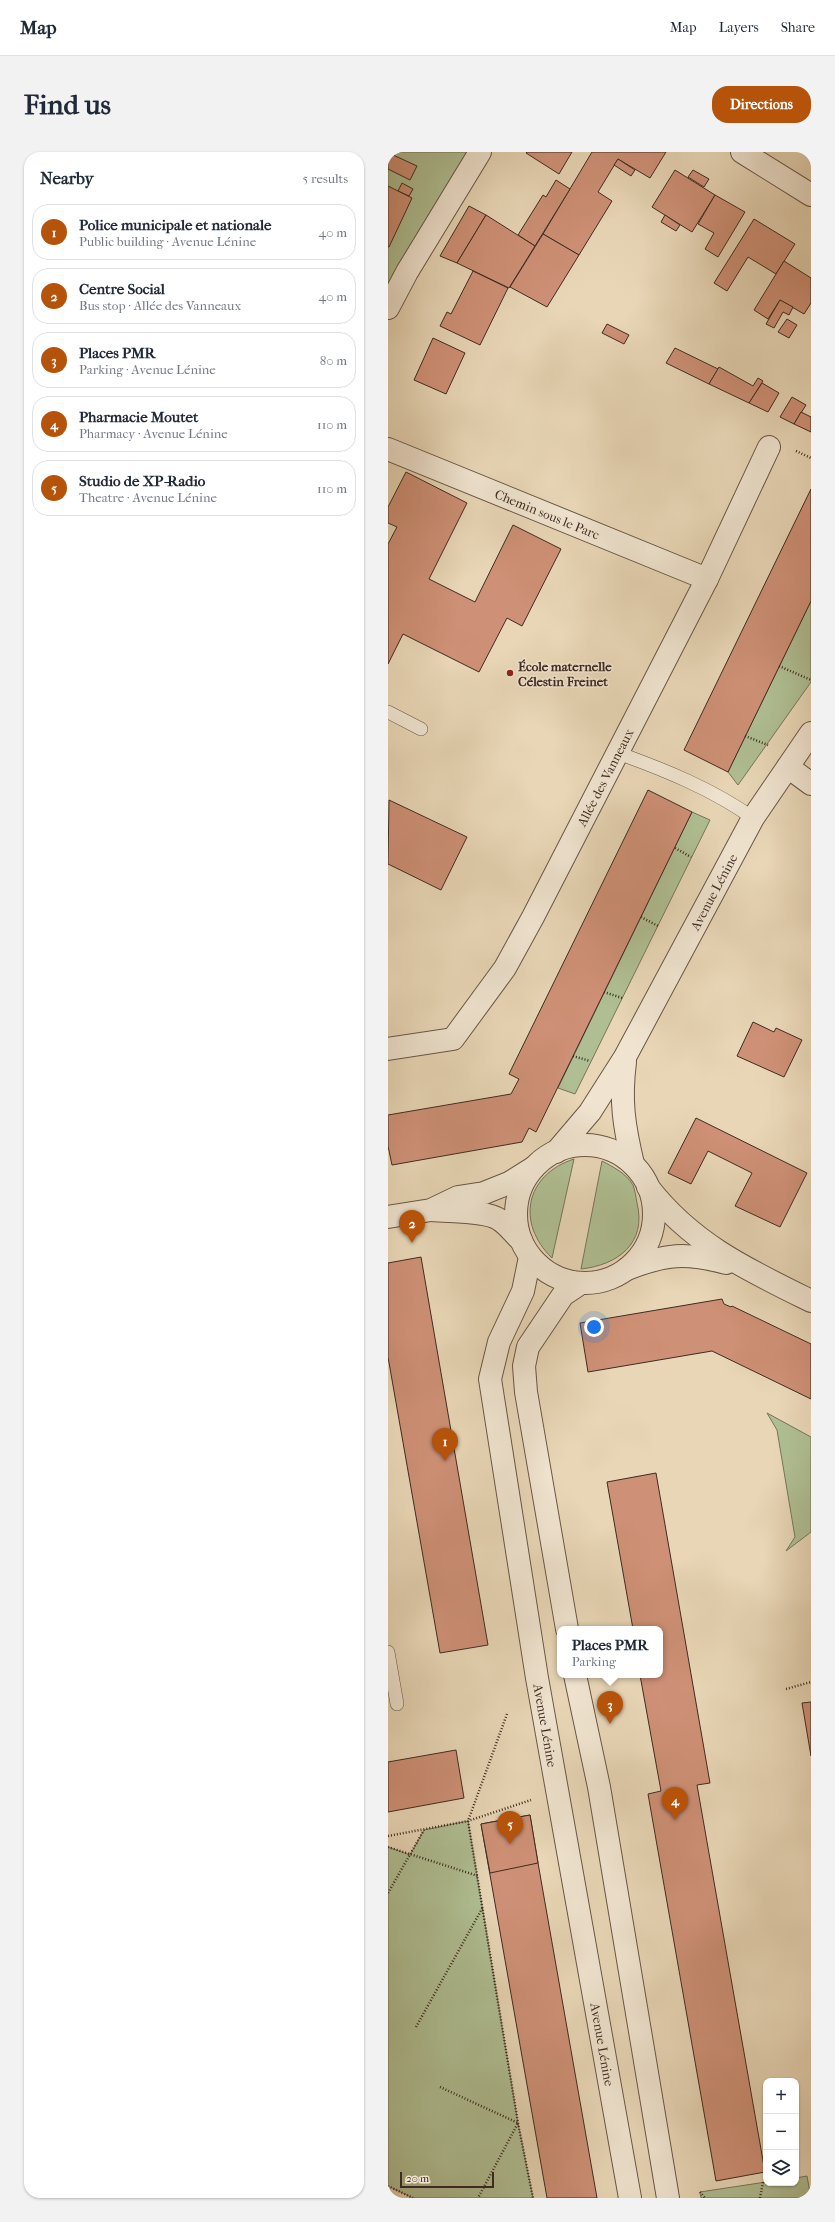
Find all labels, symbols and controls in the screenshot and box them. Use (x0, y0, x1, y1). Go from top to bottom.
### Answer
text: Map (20, 17, 56, 39)
text: Map (670, 19, 697, 36)
text: Layers (719, 19, 759, 36)
text: Share (781, 19, 815, 36)
button: Directions (712, 86, 811, 123)
text: Find us (24, 88, 111, 121)
text: Nearby (40, 168, 94, 188)
text: 5 results (303, 171, 348, 186)
text: Police municipale et nationale (79, 216, 271, 234)
text: 1 (52, 225, 56, 240)
text: 40 m (319, 225, 347, 240)
text: Public building · Avenue Lénine (79, 234, 256, 249)
text: Centre Social (79, 280, 165, 298)
text: 2 (51, 289, 57, 304)
text: 40 m (319, 289, 347, 304)
text: Bus stop · Allée des Vanneaux (79, 298, 241, 313)
text: Places PMR (79, 344, 155, 362)
text: 3 (51, 353, 57, 368)
text: 80 m (320, 353, 347, 368)
text: Parking · Avenue Lénine (79, 362, 216, 377)
text: Pharmacie Moutet (79, 408, 198, 426)
text: 4 (50, 417, 58, 432)
text: 110 m (317, 417, 347, 432)
text: Pharmacy · Avenue Lénine (79, 426, 228, 441)
text: Studio de XP-Radio (79, 472, 205, 490)
text: 5 (51, 481, 57, 496)
text: 110 m (317, 481, 347, 496)
street label: Chemin sous le Parc (493, 486, 602, 542)
text: Theatre · Avenue Lénine (79, 490, 217, 505)
place label: École maternelle Célestin Freinet (518, 659, 612, 689)
marker: École maternelle Célestin Freinet (505, 668, 515, 678)
street label: Allée des Vanneaux (573, 726, 636, 830)
street label: Avenue Lénine (686, 851, 740, 934)
pin: 2 (399, 1210, 425, 1243)
your location (584, 1317, 604, 1337)
pin: 1 (432, 1428, 458, 1461)
popup (557, 1626, 663, 1678)
text: Places PMR (572, 1636, 648, 1654)
text: Parking (572, 1654, 616, 1669)
street label: Avenue Lénine (530, 1682, 560, 1769)
pin: 3 (597, 1691, 623, 1724)
pin: 4 (662, 1787, 688, 1820)
pin: 5 (497, 1811, 523, 1844)
street label: Avenue Lénine (588, 2000, 617, 2088)
map controls (763, 2078, 799, 2186)
button: + (763, 2078, 799, 2114)
button: − (763, 2114, 799, 2150)
button: layers (763, 2150, 799, 2186)
scale bar (400, 2170, 494, 2189)
text: 20 m (406, 2172, 429, 2185)

